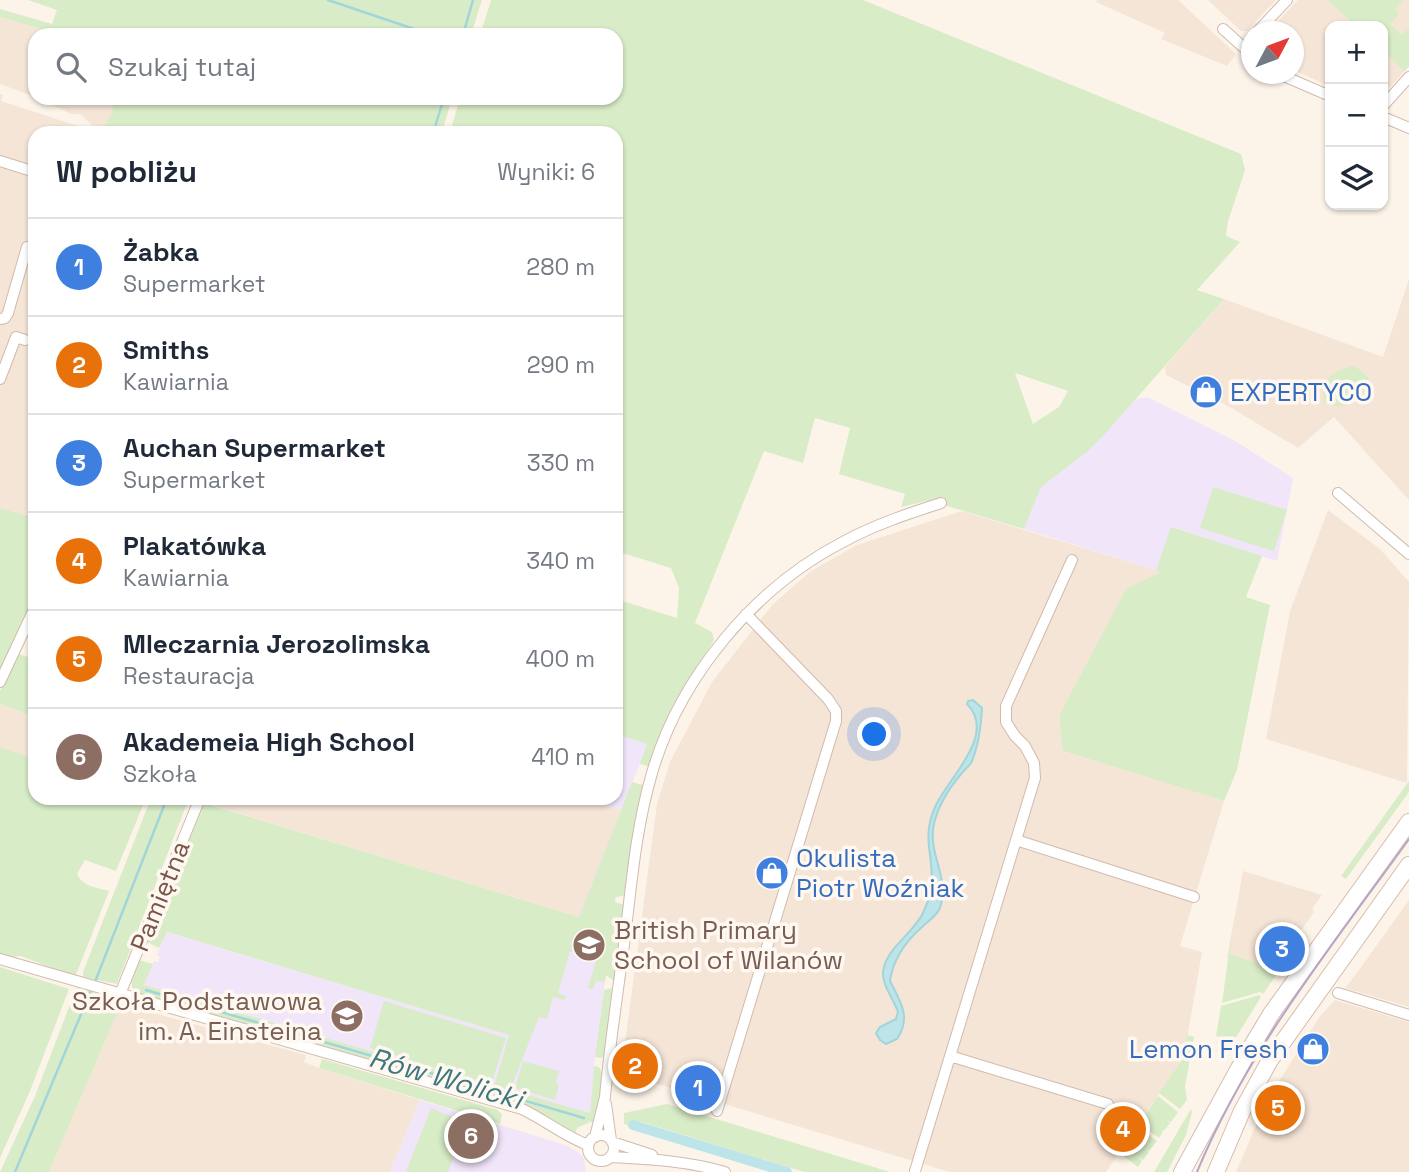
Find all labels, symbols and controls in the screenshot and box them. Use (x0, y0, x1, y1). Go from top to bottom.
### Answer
north arrow (1241, 21, 1304, 84)
map controls (1325, 21, 1388, 210)
button: + (1325, 21, 1388, 84)
search box (28, 28, 623, 105)
icon: search (52, 48, 90, 86)
text: Szukaj tutaj (108, 50, 256, 84)
button: − (1325, 84, 1388, 147)
button: layers (1325, 147, 1388, 210)
text: W pobliżu (56, 152, 197, 191)
text: Wyniki: 6 (497, 157, 595, 187)
text: Żabka (123, 235, 199, 269)
text: 1 (74, 252, 84, 282)
text: 280 m (526, 252, 595, 282)
text: Supermarket (123, 269, 265, 299)
text: Smiths (123, 333, 209, 367)
text: 2 (72, 350, 86, 380)
text: 290 m (527, 350, 595, 380)
text: Kawiarnia (123, 367, 229, 397)
shop icon: EXPERTYCO (1187, 373, 1225, 411)
place label: EXPERTYCO (1230, 375, 1372, 409)
text: Auchan Supermarket (123, 431, 386, 465)
text: 3 (72, 448, 86, 478)
text: 330 m (527, 448, 595, 478)
text: Supermarket (123, 465, 265, 495)
text: Plakatówka (123, 529, 266, 563)
text: 4 (72, 546, 86, 576)
text: 340 m (526, 546, 595, 576)
text: Kawiarnia (123, 563, 229, 593)
text: Mleczarnia Jerozolimska (123, 627, 430, 661)
text: 5 (72, 644, 86, 674)
text: 400 m (525, 644, 595, 674)
text: Restauracja (123, 661, 254, 691)
your location (857, 717, 891, 751)
text: Akademeia High School (123, 725, 415, 759)
text: 6 (72, 742, 86, 772)
text: 410 m (531, 742, 595, 772)
text: Szkoła (123, 759, 197, 789)
street label: Pamiętna (122, 835, 198, 956)
place label: Okulista Piotr Woźniak (796, 841, 965, 905)
shop icon: Okulista Piotr Woźniak (753, 854, 791, 892)
place label: British Primary School of Wilanów (614, 913, 843, 977)
pin: 3 (1259, 923, 1305, 975)
school or university icon: British Primary School of Wilanów (570, 926, 608, 964)
place label: Szkoła Podstawowa im. A. Einsteina (72, 984, 322, 1048)
school or university icon: Szkoła Podstawowa im. A. Einsteina (328, 997, 366, 1035)
shop icon: Lemon Fresh (1294, 1030, 1332, 1068)
place label: Lemon Fresh (1129, 1032, 1288, 1066)
water label: Rów Wolicki (365, 1039, 530, 1118)
pin: 2 (612, 1040, 658, 1092)
pin: 1 (675, 1062, 721, 1114)
pin: 5 (1255, 1082, 1301, 1134)
pin: 4 (1100, 1103, 1146, 1155)
pin: 6 (448, 1110, 494, 1162)

